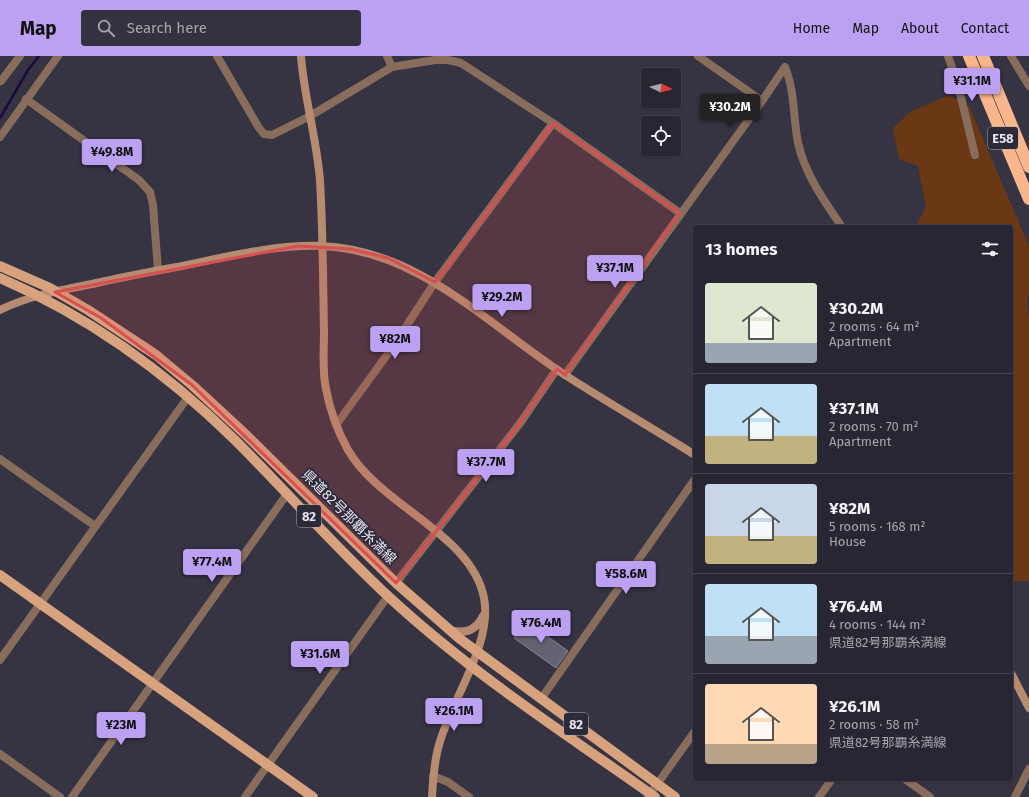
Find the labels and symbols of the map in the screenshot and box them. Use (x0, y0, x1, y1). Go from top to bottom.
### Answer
north arrow (641, 68, 681, 108)
pin: ¥31.1M (939, 68, 1005, 102)
pin: ¥30.2M (697, 94, 763, 128)
road number: E58 (988, 127, 1018, 149)
pin: ¥49.8M (79, 139, 145, 173)
pin: ¥37.1M (582, 255, 648, 289)
pin: ¥29.2M (469, 284, 535, 318)
pin: ¥82M (371, 326, 419, 360)
pin: ¥37.7M (453, 449, 519, 483)
street label: 県道82号那覇糸満線 (298, 466, 400, 568)
road number: 82 (297, 505, 321, 527)
pin: ¥77.4M (179, 549, 245, 583)
pin: ¥58.6M (593, 561, 659, 595)
pin: ¥76.4M (508, 610, 574, 644)
pin: ¥31.6M (287, 641, 353, 675)
pin: ¥26.1M (421, 698, 487, 732)
pin: ¥23M (97, 712, 145, 746)
road number: 82 (564, 713, 588, 735)

